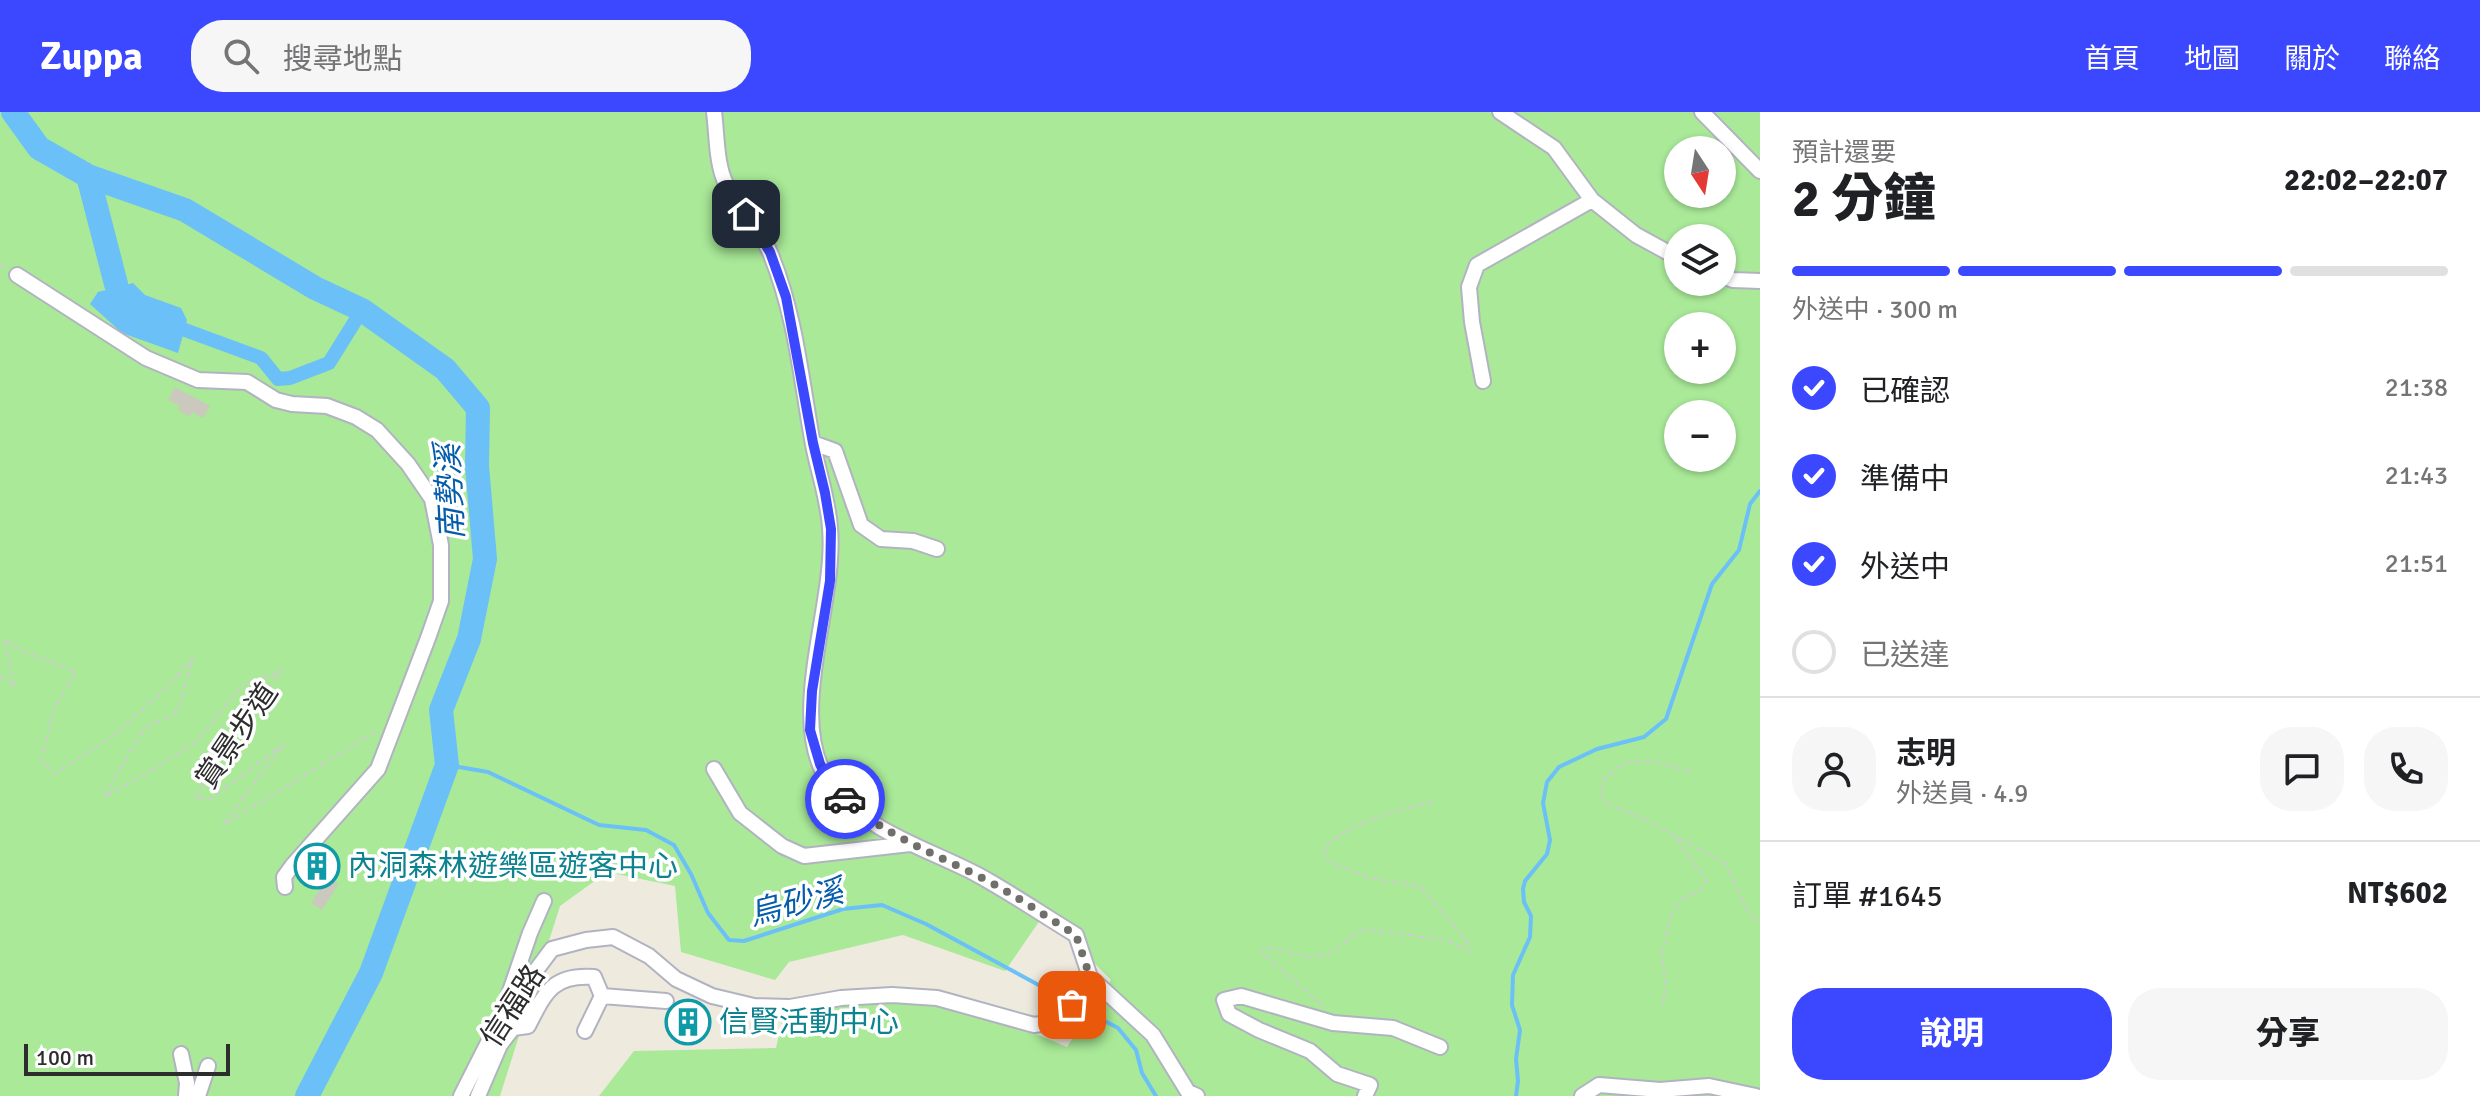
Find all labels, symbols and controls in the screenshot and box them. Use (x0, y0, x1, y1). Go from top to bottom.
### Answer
search box (191, 20, 751, 92)
text: Zuppa (40, 33, 143, 80)
icon: search (219, 34, 263, 78)
text: 搜尋地點 (283, 41, 403, 78)
text: 首頁 (2084, 42, 2140, 76)
text: 地圖 (2184, 42, 2240, 76)
text: 關於 (2284, 42, 2340, 76)
text: 聯絡 (2384, 42, 2440, 76)
north arrow (1664, 136, 1736, 208)
map controls (1664, 136, 1736, 472)
text: 預計還要 (1792, 137, 1896, 169)
text: 22:02–22:07 (2284, 162, 2448, 199)
text: 2 分鐘 (1792, 167, 1936, 231)
pin (712, 180, 780, 248)
icon: home (724, 192, 768, 236)
button: layers (1664, 224, 1736, 296)
text: 外送中 · 300 m (1792, 294, 1958, 326)
button: + (1664, 312, 1736, 384)
icon: check (1792, 366, 1836, 410)
text: 21:38 (2385, 372, 2448, 404)
text: 已確認 (1860, 373, 1950, 410)
button: − (1664, 400, 1736, 472)
water label: 南勢溪 (428, 439, 472, 541)
icon: check (1792, 454, 1836, 498)
text: 21:43 (2385, 460, 2448, 492)
text: 準備中 (1860, 461, 1950, 498)
icon: check (1792, 542, 1836, 586)
text: 21:51 (2385, 548, 2448, 580)
text: 外送中 (1860, 549, 1950, 586)
text: 已送達 (1860, 637, 1950, 674)
street label: 賞景步道 (188, 676, 286, 796)
button: person (1792, 727, 1876, 811)
button: chat (2260, 727, 2344, 811)
button: phone (2364, 727, 2448, 811)
text: 志明 (1896, 735, 1956, 772)
courier (805, 759, 885, 839)
icon: car (823, 777, 867, 821)
text: 外送員 · 4.9 (1896, 778, 2028, 810)
building icon: 內洞森林遊樂區遊客中心 (293, 842, 341, 890)
place label: 內洞森林遊樂區遊客中心 (348, 848, 678, 885)
water label: 烏砂溪 (745, 871, 851, 934)
text: NT$602 (2347, 875, 2448, 912)
text: 訂單 #1645 (1792, 878, 1943, 915)
street label: 信福路 (473, 958, 553, 1054)
pin (1038, 971, 1106, 1039)
icon: bag (1050, 983, 1094, 1027)
button: 說明 (1792, 988, 2112, 1080)
button: 分享 (2128, 988, 2448, 1080)
building icon: 信賢活動中心 (664, 998, 712, 1046)
place label: 信賢活動中心 (719, 1004, 899, 1041)
scale bar (24, 1040, 230, 1076)
text: 100 m (36, 1044, 94, 1071)

